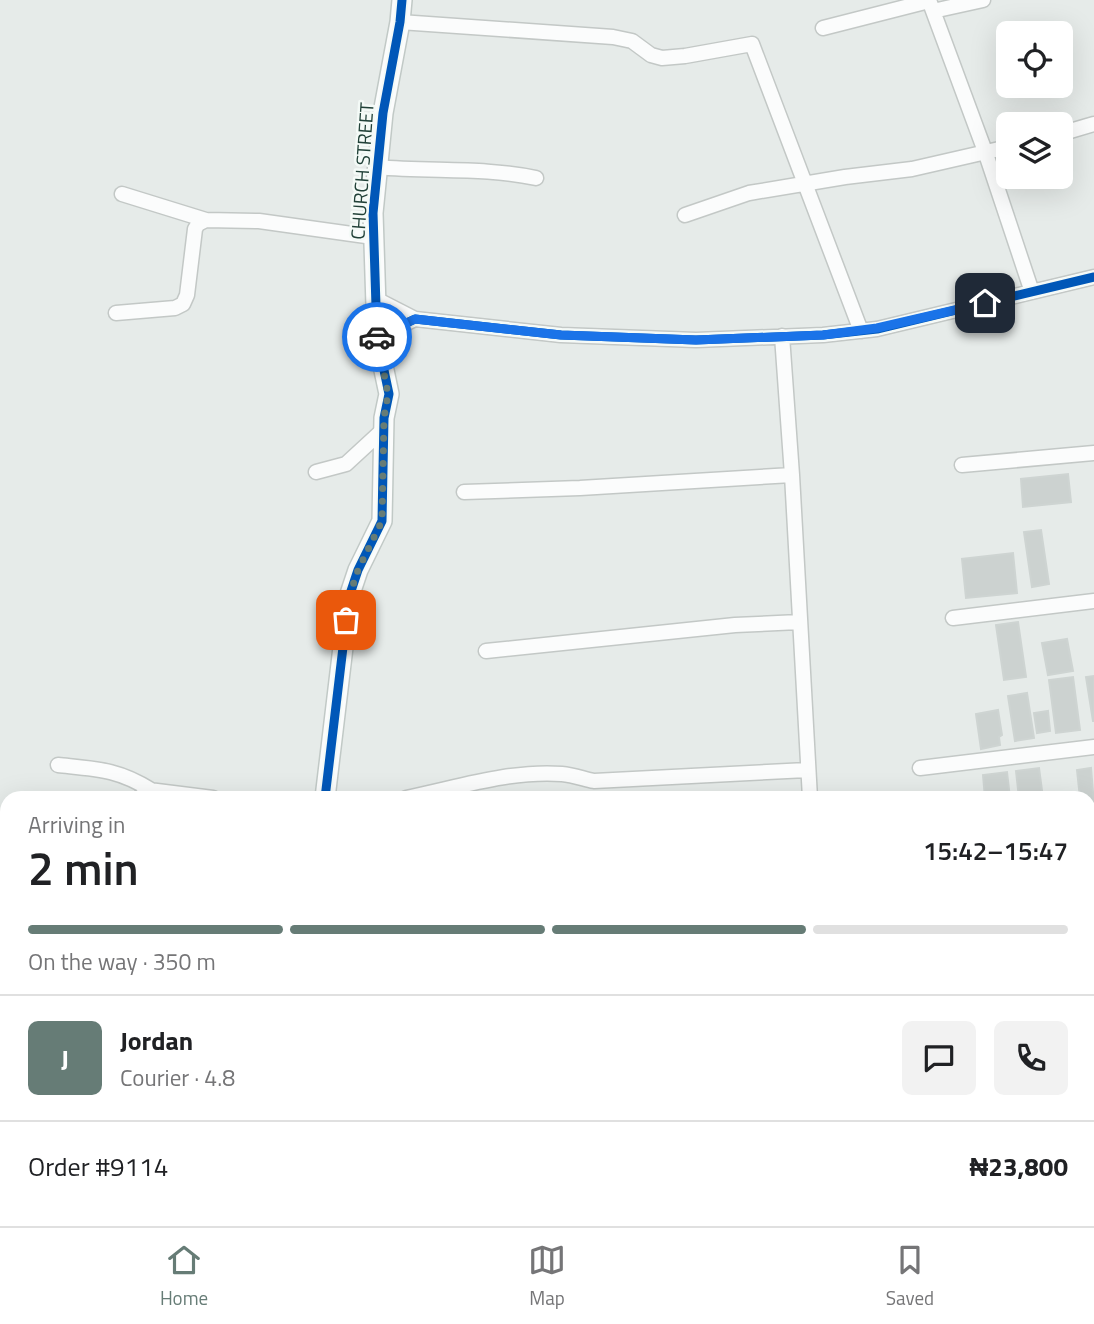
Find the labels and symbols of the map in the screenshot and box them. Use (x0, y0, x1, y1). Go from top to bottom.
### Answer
street label: CHURCH STREET (342, 101, 381, 241)
pin (955, 273, 1015, 333)
courier (342, 302, 412, 372)
pin (316, 590, 376, 650)

